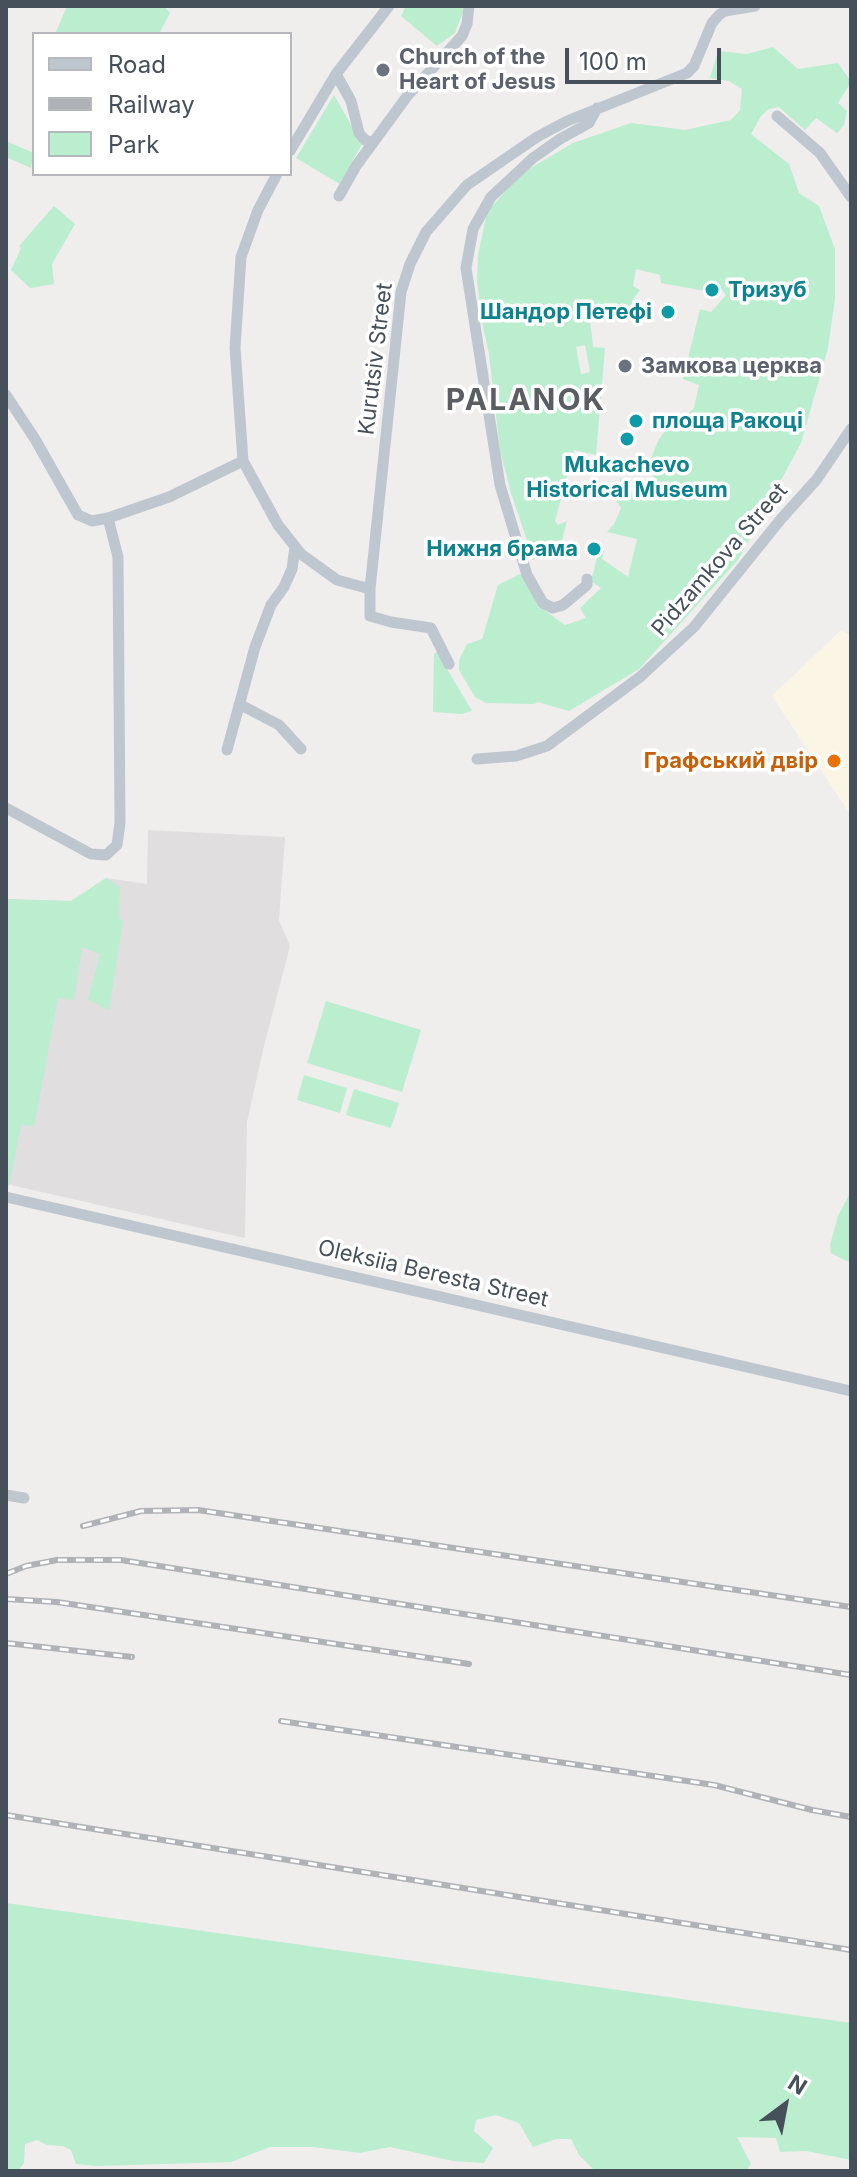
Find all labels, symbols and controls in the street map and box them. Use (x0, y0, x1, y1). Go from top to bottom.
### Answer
legend (32, 32, 292, 176)
scale bar (569, 32, 725, 82)
place label: Church of the Heart of Jesus (399, 44, 556, 96)
text: 100 m (579, 47, 647, 76)
text: Road (108, 50, 166, 79)
marker: Church of the Heart of Jesus (374, 61, 392, 79)
text: Railway (108, 90, 195, 119)
text: Park (108, 130, 159, 159)
place label: Тризуб (728, 277, 807, 303)
marker: Тризуб (703, 281, 721, 299)
street label: Kurutsiv Street (354, 282, 398, 436)
place label: Шандор Петефі (480, 299, 652, 325)
marker: Шандор Петефі (659, 303, 677, 321)
place label: Замкова церква (641, 353, 822, 379)
marker: Замкова церква (616, 357, 634, 375)
district label: PALANOK (446, 383, 606, 419)
place label: площа Ракоці (652, 408, 803, 434)
marker: площа Ракоці (627, 412, 645, 430)
marker: Mukachevo Historical Museum (618, 430, 636, 448)
place label: Mukachevo Historical Museum (526, 452, 728, 504)
street label: Pidzamkova Street (646, 478, 794, 642)
place label: Нижня брама (426, 536, 578, 562)
marker: Нижня брама (585, 540, 603, 558)
place label: Графський двір (644, 748, 818, 774)
marker: Графський двір (825, 752, 843, 770)
street label: Oleksiia Beresta Street (315, 1235, 551, 1313)
north arrow (745, 2065, 825, 2145)
text: N (784, 2069, 812, 2100)

